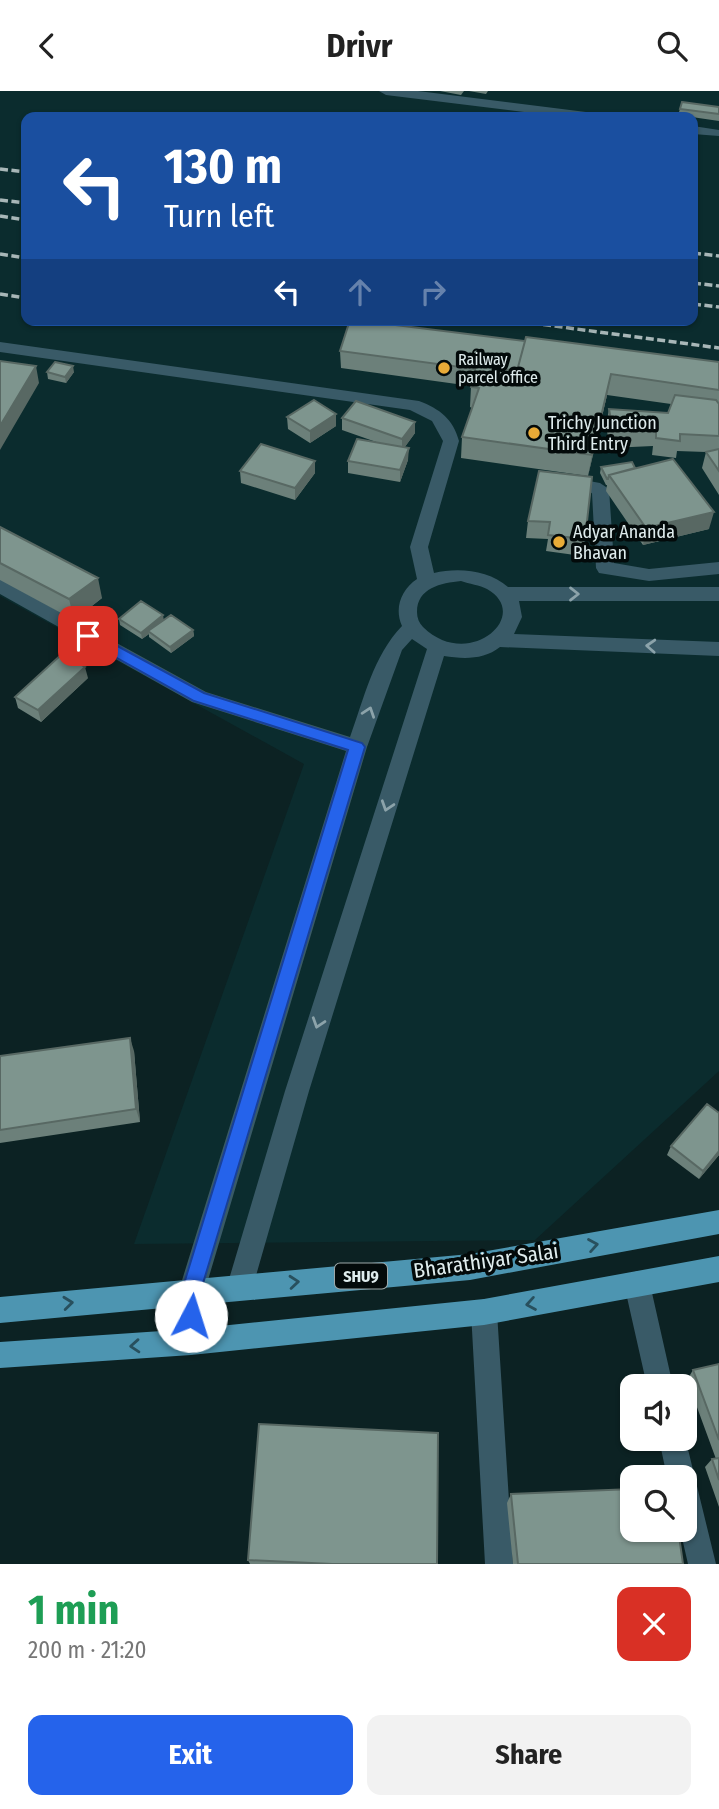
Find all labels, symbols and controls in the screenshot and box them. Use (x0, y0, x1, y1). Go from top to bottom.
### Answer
icon: back (28, 27, 66, 65)
text: Drivr (327, 27, 392, 65)
icon: search (653, 27, 691, 65)
text: 130 m (164, 137, 282, 196)
icon: left (49, 140, 140, 231)
text: Turn left (164, 197, 274, 235)
icon: left (268, 273, 306, 311)
icon: ahead (341, 273, 379, 311)
icon: right (414, 273, 452, 311)
place label: Railway parcel office (458, 350, 538, 387)
marker: Railway parcel office (436, 360, 452, 376)
place label: Trichy Junction Third Entry (548, 412, 657, 455)
marker: Trichy Junction Third Entry (526, 425, 542, 441)
place label: Adyar Ananda Bhavan (573, 521, 675, 564)
marker: Adyar Ananda Bhavan (551, 534, 567, 550)
one-way arrow (569, 586, 579, 602)
pin (58, 606, 118, 666)
icon: arrive (69, 617, 107, 655)
one-way arrow (645, 639, 656, 654)
one-way arrow (361, 707, 375, 719)
one-way arrow (380, 799, 395, 811)
one-way arrow (312, 1016, 326, 1028)
street label: Bharathiyar Salai (412, 1238, 560, 1284)
one-way arrow (587, 1238, 599, 1253)
road number: SHU9 (335, 1263, 387, 1289)
one-way arrow (289, 1275, 300, 1290)
position arrow (154, 1279, 228, 1353)
one-way arrow (525, 1295, 537, 1310)
one-way arrow (63, 1296, 74, 1311)
one-way arrow (129, 1338, 140, 1353)
map controls (620, 1374, 697, 1542)
button: sound (620, 1374, 697, 1451)
button: search (620, 1465, 697, 1542)
text: 1 min (28, 1585, 119, 1635)
button: close (617, 1587, 691, 1661)
text: 200 m · 21:20 (28, 1636, 147, 1664)
button: Exit (28, 1715, 353, 1795)
button: Share (367, 1715, 691, 1795)

